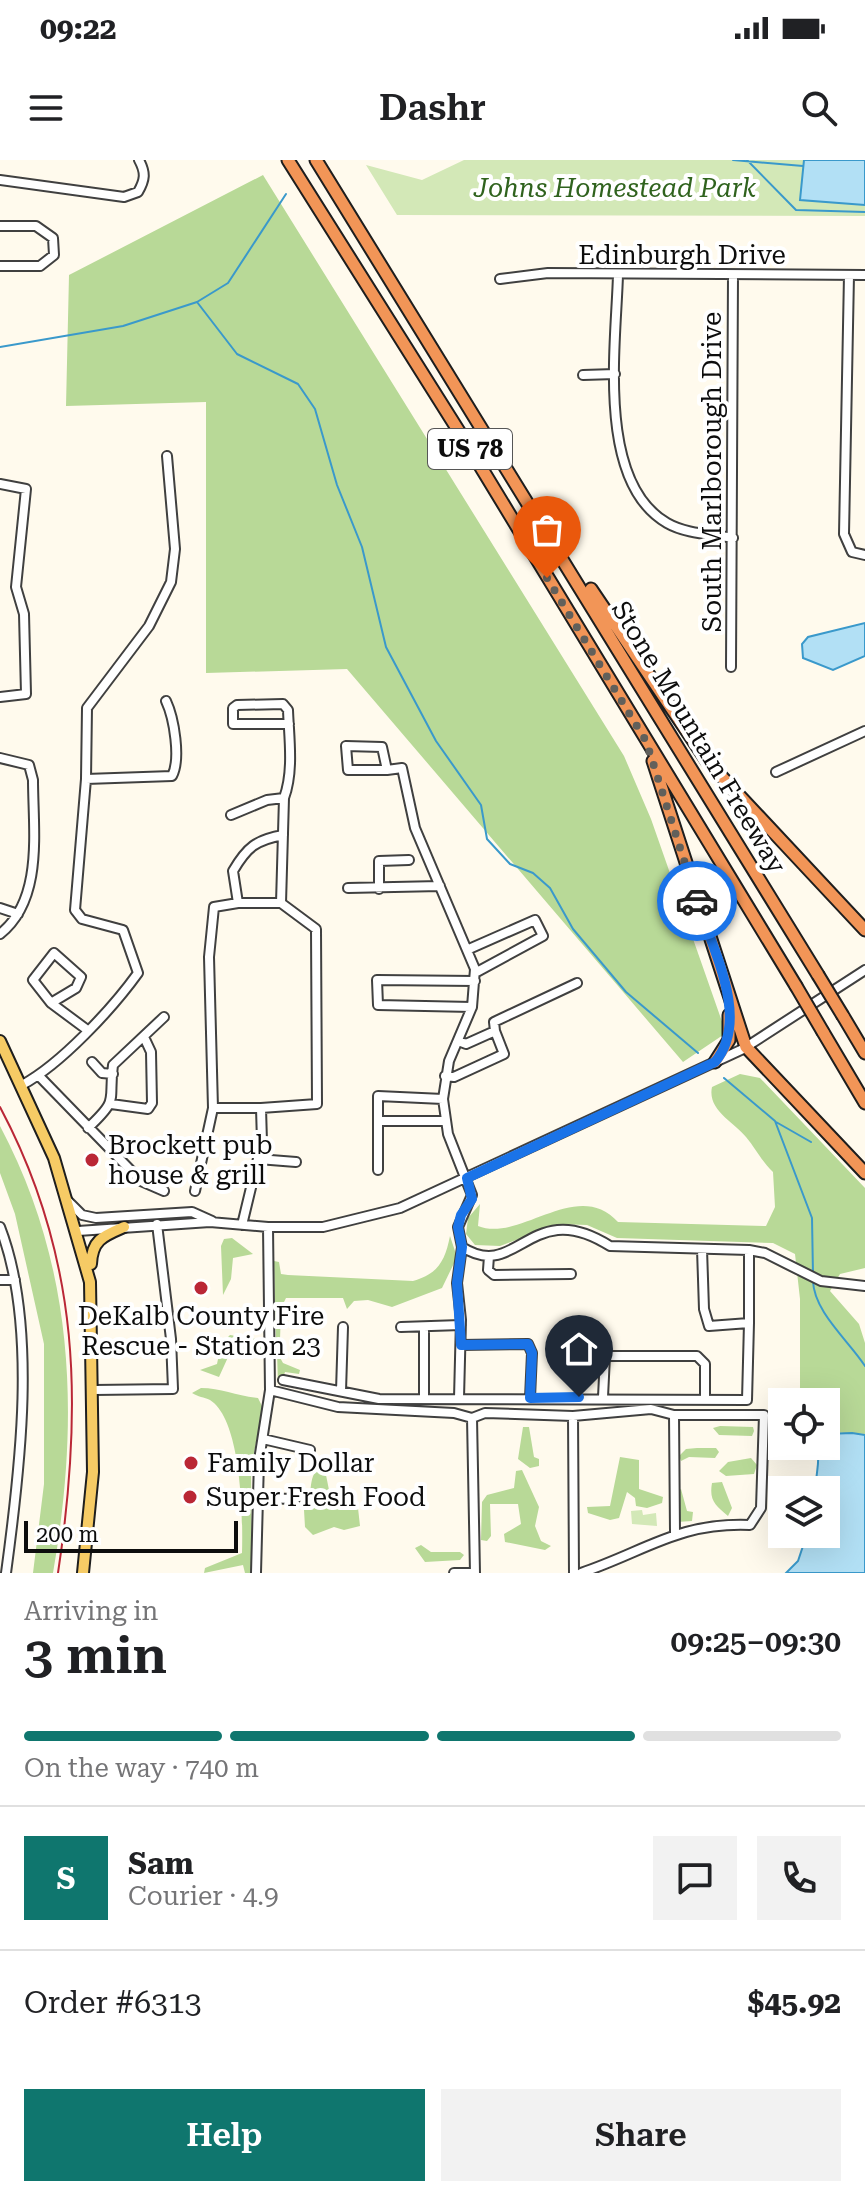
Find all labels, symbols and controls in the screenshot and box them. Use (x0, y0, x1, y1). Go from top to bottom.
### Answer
text: 09:22 (40, 11, 117, 46)
icon: menu (24, 86, 68, 130)
icon: search (797, 86, 841, 130)
text: Dashr (379, 87, 486, 129)
park label: Johns Homestead Park (473, 173, 757, 203)
street label: Edinburgh Drive (578, 240, 786, 270)
street label: South Marlborough Drive (697, 312, 727, 632)
road number: US 78 (428, 429, 512, 469)
pin (513, 496, 581, 578)
icon: bag (525, 508, 569, 552)
street label: Stone Mountain Freeway (606, 596, 793, 879)
courier (657, 861, 737, 941)
icon: car (675, 879, 719, 923)
place label: Brockett pub house & grill (108, 1130, 273, 1190)
marker: Brockett pub house & grill (83, 1151, 101, 1169)
marker: DeKalb County Fire Rescue - Station 23 (192, 1279, 210, 1297)
place label: DeKalb County Fire Rescue - Station 23 (78, 1301, 324, 1361)
pin (545, 1315, 613, 1397)
icon: home (557, 1327, 601, 1371)
map controls (768, 1388, 840, 1548)
button: locate (768, 1388, 840, 1460)
place label: Family Dollar (207, 1448, 375, 1478)
marker: Family Dollar (182, 1454, 200, 1472)
button: layers (768, 1476, 840, 1548)
place label: Super Fresh Food (206, 1482, 426, 1512)
marker: Super Fresh Food (181, 1488, 199, 1506)
scale bar (24, 1517, 238, 1553)
text: 200 m (36, 1522, 99, 1547)
text: Arriving in (24, 1596, 158, 1626)
text: 09:25–09:30 (671, 1624, 841, 1659)
text: 3 min (24, 1625, 167, 1686)
text: On the way · 740 m (24, 1753, 259, 1783)
button: chat (653, 1836, 737, 1920)
button: phone (757, 1836, 841, 1920)
text: Sam (128, 1846, 194, 1881)
text: S (57, 1861, 75, 1896)
text: Courier · 4.9 (128, 1881, 278, 1911)
text: Order #6313 (24, 1985, 202, 2020)
text: $45.92 (748, 1985, 841, 2020)
button: Help (24, 2089, 425, 2181)
button: Share (441, 2089, 841, 2181)

